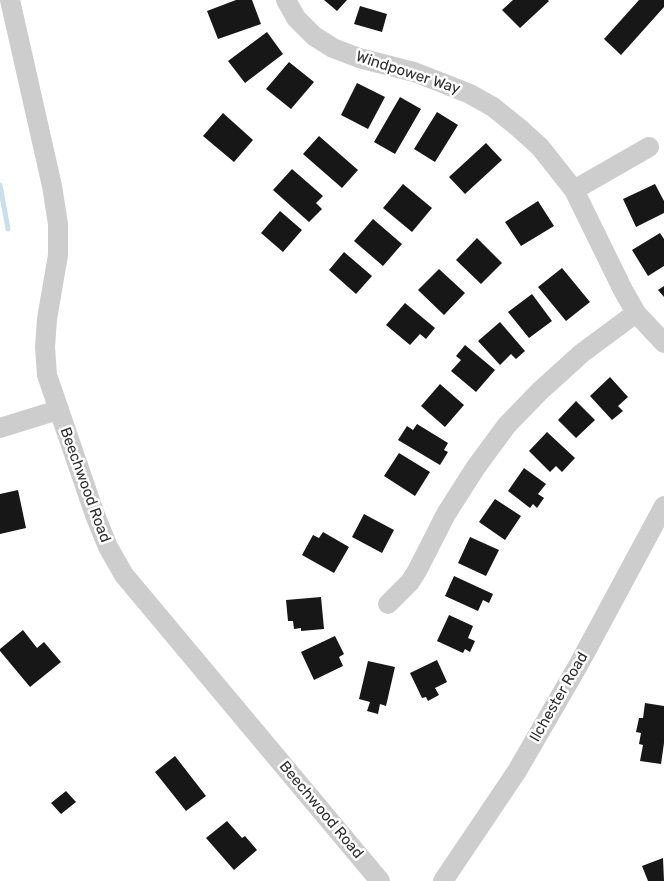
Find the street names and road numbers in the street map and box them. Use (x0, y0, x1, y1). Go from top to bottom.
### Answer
street label: Windpower Way (354, 48, 462, 98)
street label: Beechwood Road (56, 425, 114, 545)
street label: Ilchester Road (526, 649, 592, 745)
street label: Beechwood Road (275, 758, 367, 862)

